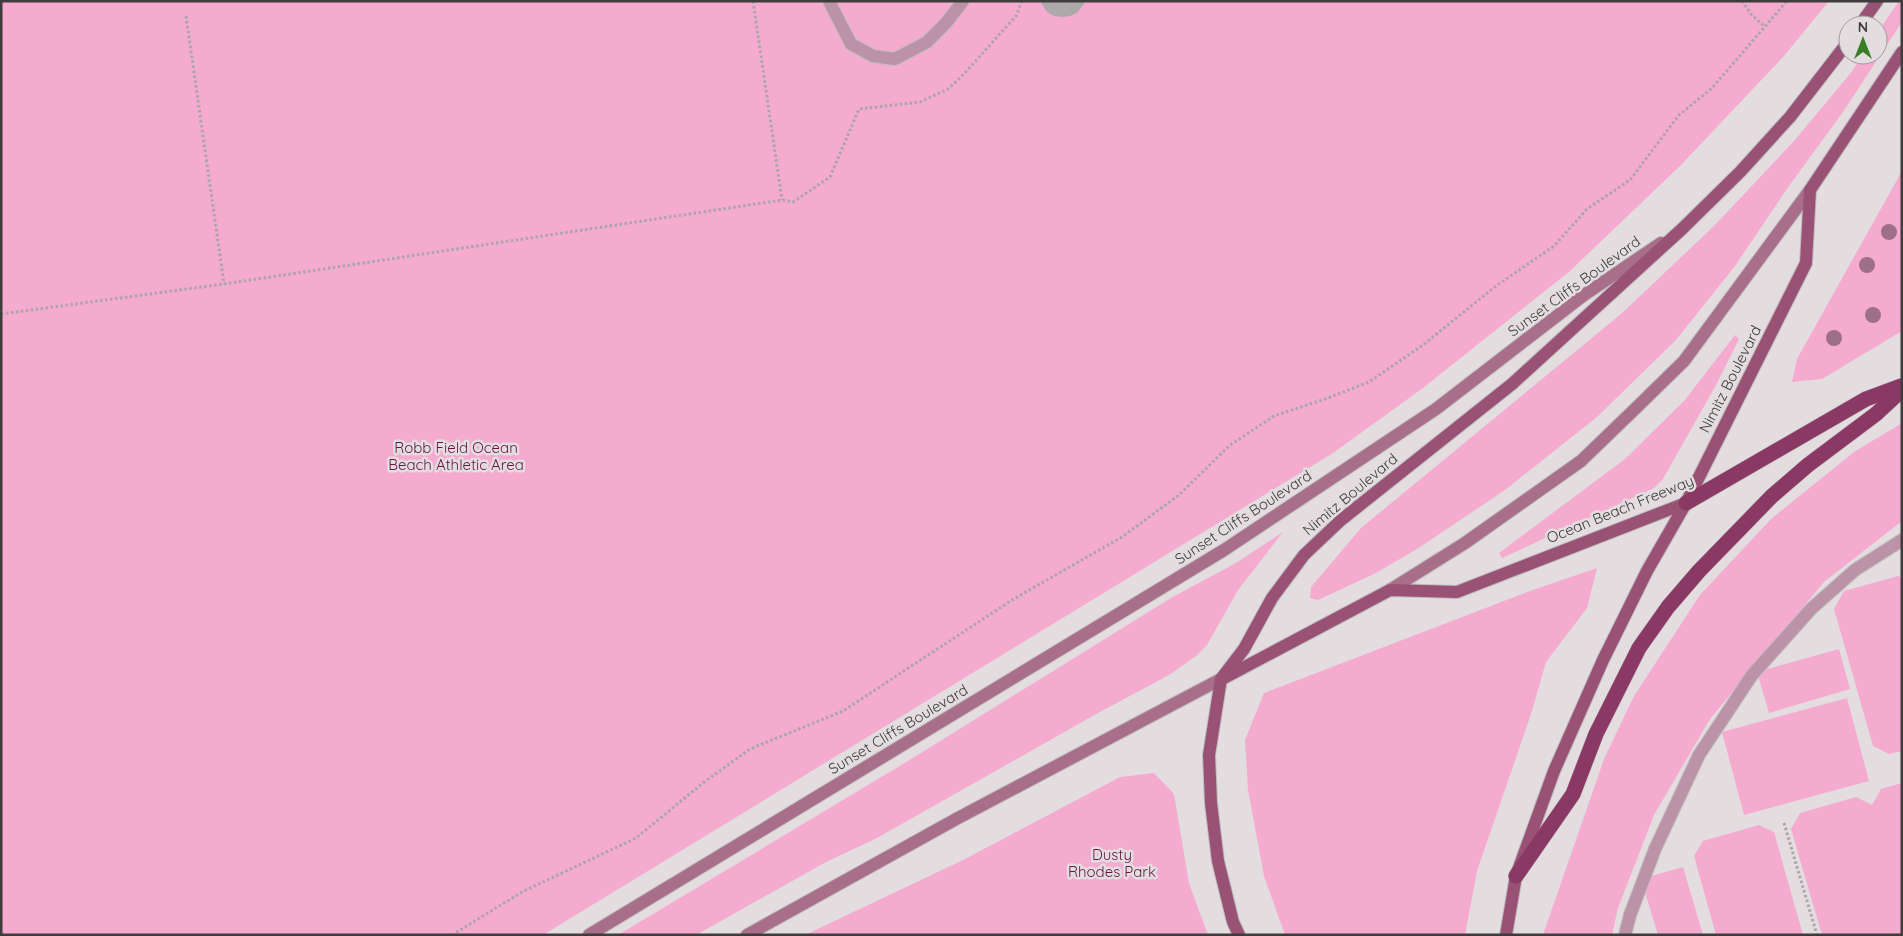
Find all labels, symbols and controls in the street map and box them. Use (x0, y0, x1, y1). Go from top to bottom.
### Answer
north arrow (1838, 15, 1888, 65)
text: N (1858, 18, 1868, 36)
street label: Sunset Cliffs Boulevard (1504, 231, 1644, 341)
street label: Nimitz Boulevard (1695, 322, 1765, 436)
park label: Robb Field Ocean Beach Athletic Area (388, 438, 524, 474)
street label: Nimitz Boulevard (1299, 449, 1401, 539)
street label: Sunset Cliffs Boulevard (1171, 466, 1315, 568)
street label: Ocean Beach Freeway (1544, 471, 1696, 547)
street label: Sunset Cliffs Boulevard (825, 680, 971, 778)
park label: Dusty Rhodes Park (1068, 845, 1156, 881)

